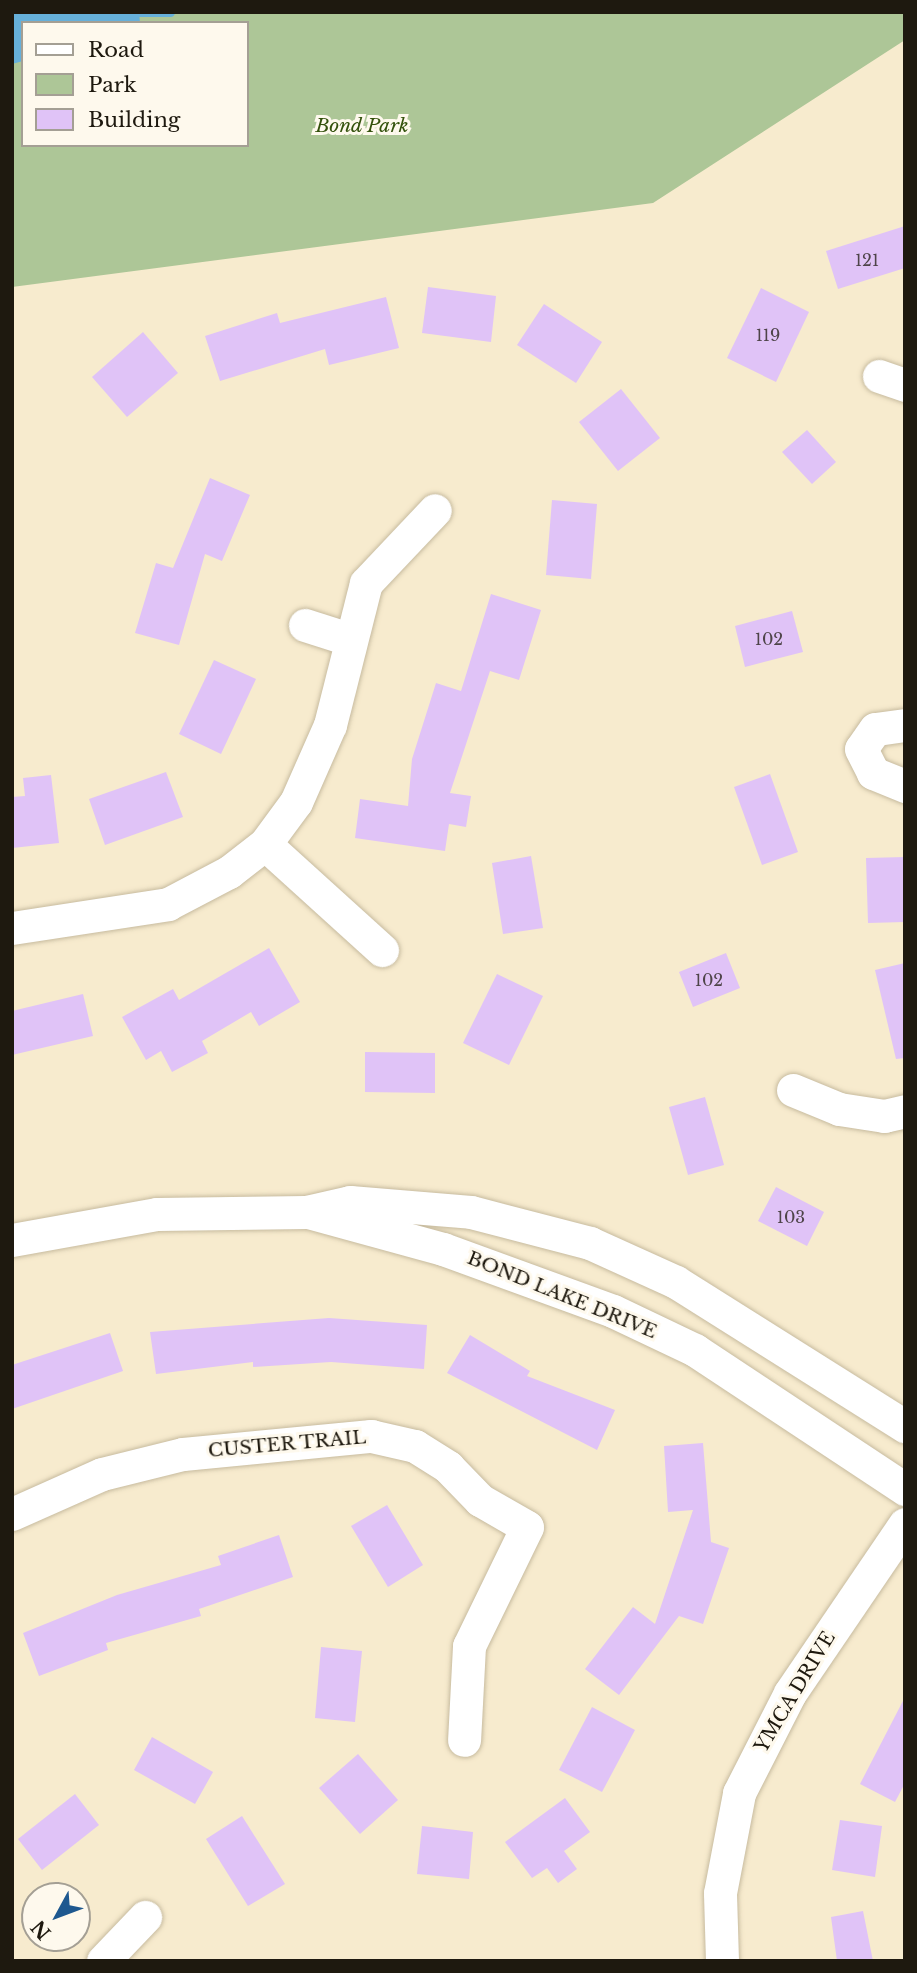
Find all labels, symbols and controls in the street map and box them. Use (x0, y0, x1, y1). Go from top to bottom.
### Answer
legend (21, 21, 248, 147)
text: Road (88, 37, 144, 63)
text: Park (88, 72, 137, 98)
text: Building (88, 107, 180, 133)
park label: Bond Park (315, 115, 409, 137)
house number: 121 (855, 250, 879, 270)
house number: 119 (756, 325, 780, 345)
house number: 102 (755, 629, 783, 649)
house number: 102 (695, 970, 723, 990)
house number: 103 (777, 1207, 805, 1227)
street label: BOND LAKE DRIVE (464, 1247, 660, 1343)
street label: CUSTER TRAIL (206, 1426, 368, 1462)
street label: YMCA DRIVE (750, 1627, 840, 1757)
north arrow (21, 1882, 91, 1952)
text: N (27, 1916, 56, 1944)

